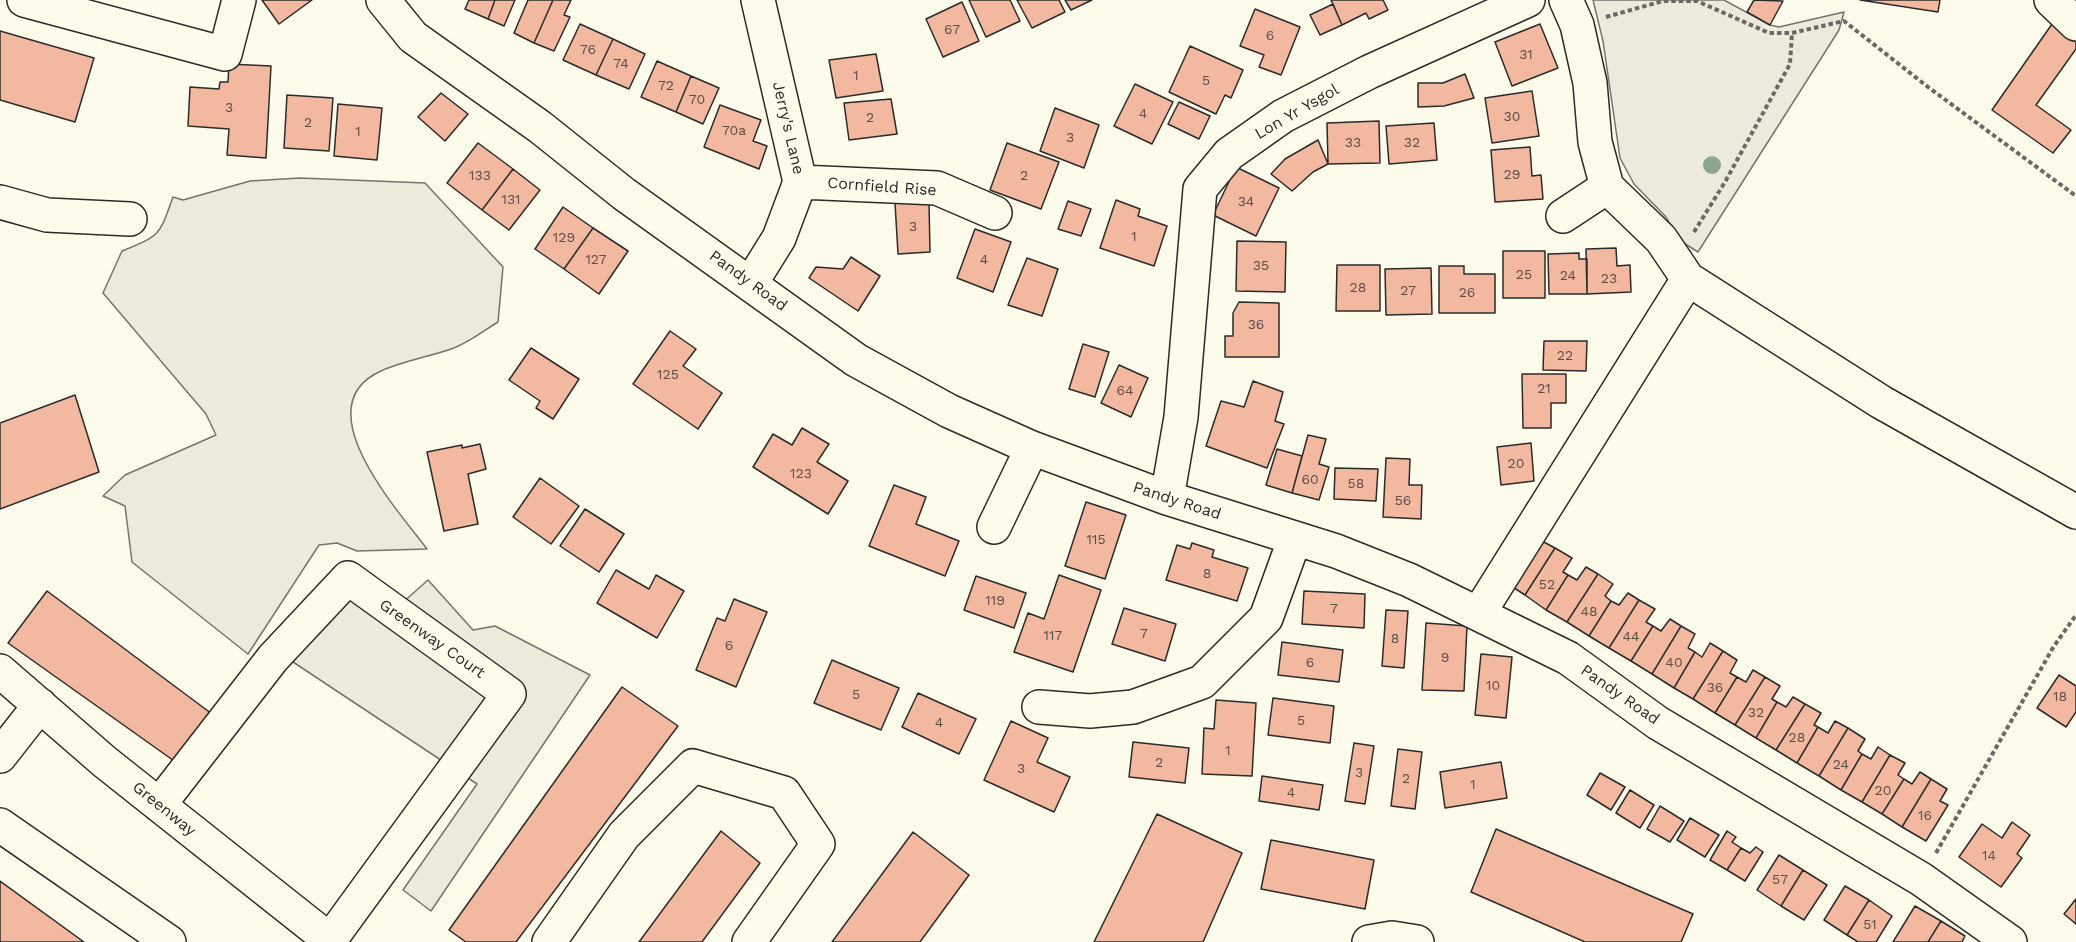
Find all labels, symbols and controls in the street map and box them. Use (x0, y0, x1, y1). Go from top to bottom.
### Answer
house number: 67 (944, 22, 960, 38)
house number: 6 (1266, 28, 1274, 44)
house number: 76 (580, 42, 596, 58)
house number: 31 (1519, 47, 1533, 63)
house number: 74 (613, 56, 629, 72)
house number: 1 (853, 68, 859, 84)
house number: 5 (1202, 73, 1210, 89)
house number: 72 (658, 78, 674, 94)
street label: Jerry's Lane (768, 80, 808, 176)
street label: Lon Yr Ysgol (1252, 80, 1342, 144)
house number: 70 (689, 92, 705, 108)
house number: 3 (225, 100, 233, 116)
house number: 4 (1139, 106, 1147, 122)
house number: 30 (1504, 109, 1520, 125)
house number: 2 (866, 110, 874, 126)
house number: 2 (304, 115, 312, 131)
house number: 70a (722, 123, 746, 139)
house number: 1 (355, 124, 361, 140)
house number: 3 (1066, 130, 1074, 146)
house number: 33 (1345, 135, 1361, 151)
house number: 32 (1404, 135, 1420, 151)
house number: 29 (1504, 167, 1520, 183)
house number: 133 (469, 168, 491, 184)
house number: 2 (1020, 168, 1028, 184)
street label: Cornfield Rise (827, 174, 937, 200)
house number: 131 (501, 192, 521, 208)
house number: 34 (1238, 194, 1254, 210)
house number: 3 (909, 219, 917, 235)
house number: 1 (1131, 229, 1137, 245)
house number: 129 (553, 230, 575, 246)
street label: Pandy Road (705, 246, 791, 316)
house number: 127 (585, 252, 607, 268)
house number: 4 (980, 252, 988, 268)
house number: 35 (1253, 258, 1269, 274)
house number: 25 (1516, 267, 1532, 283)
house number: 24 (1560, 268, 1576, 284)
house number: 23 (1601, 271, 1617, 287)
house number: 28 (1350, 280, 1366, 296)
house number: 27 (1400, 283, 1416, 299)
house number: 26 (1459, 285, 1475, 301)
house number: 36 (1248, 317, 1264, 333)
house number: 22 (1557, 348, 1573, 364)
house number: 125 (657, 367, 679, 383)
house number: 21 (1537, 381, 1551, 397)
house number: 64 (1116, 383, 1134, 399)
house number: 20 (1508, 456, 1524, 472)
house number: 123 (790, 466, 812, 482)
house number: 60 (1301, 472, 1319, 488)
house number: 58 (1348, 476, 1364, 492)
street label: Pandy Road (1131, 478, 1223, 524)
house number: 56 (1395, 493, 1411, 509)
house number: 115 (1086, 532, 1106, 548)
house number: 8 (1203, 566, 1211, 582)
house number: 52 (1539, 577, 1555, 593)
house number: 119 (985, 593, 1005, 609)
street label: Greenway Court (375, 595, 489, 683)
house number: 7 (1330, 601, 1338, 617)
house number: 48 (1580, 604, 1598, 620)
house number: 7 (1140, 626, 1148, 642)
house number: 117 (1044, 628, 1062, 644)
house number: 44 (1622, 629, 1640, 645)
house number: 8 (1391, 631, 1399, 647)
house number: 6 (725, 638, 733, 654)
house number: 9 (1441, 650, 1449, 666)
house number: 6 (1306, 655, 1314, 671)
house number: 40 (1665, 655, 1683, 671)
street label: Pandy Road (1577, 661, 1663, 729)
house number: 10 (1486, 678, 1500, 694)
house number: 36 (1707, 680, 1723, 696)
house number: 5 (852, 687, 860, 703)
house number: 18 (2053, 689, 2067, 705)
house number: 32 (1748, 705, 1764, 721)
house number: 5 (1297, 713, 1305, 729)
house number: 4 (935, 715, 943, 731)
house number: 28 (1789, 730, 1805, 746)
house number: 1 (1225, 743, 1231, 759)
house number: 2 (1155, 755, 1163, 771)
house number: 24 (1833, 757, 1849, 773)
house number: 3 (1017, 761, 1025, 777)
house number: 3 (1355, 765, 1363, 781)
house number: 2 (1402, 771, 1410, 787)
house number: 1 (1470, 777, 1476, 793)
street label: Greenway (128, 778, 200, 840)
house number: 20 (1875, 783, 1891, 799)
house number: 4 (1287, 785, 1295, 801)
house number: 16 (1918, 808, 1932, 824)
house number: 14 (1982, 848, 1996, 864)
house number: 57 (1772, 872, 1788, 888)
house number: 51 (1863, 917, 1877, 933)

